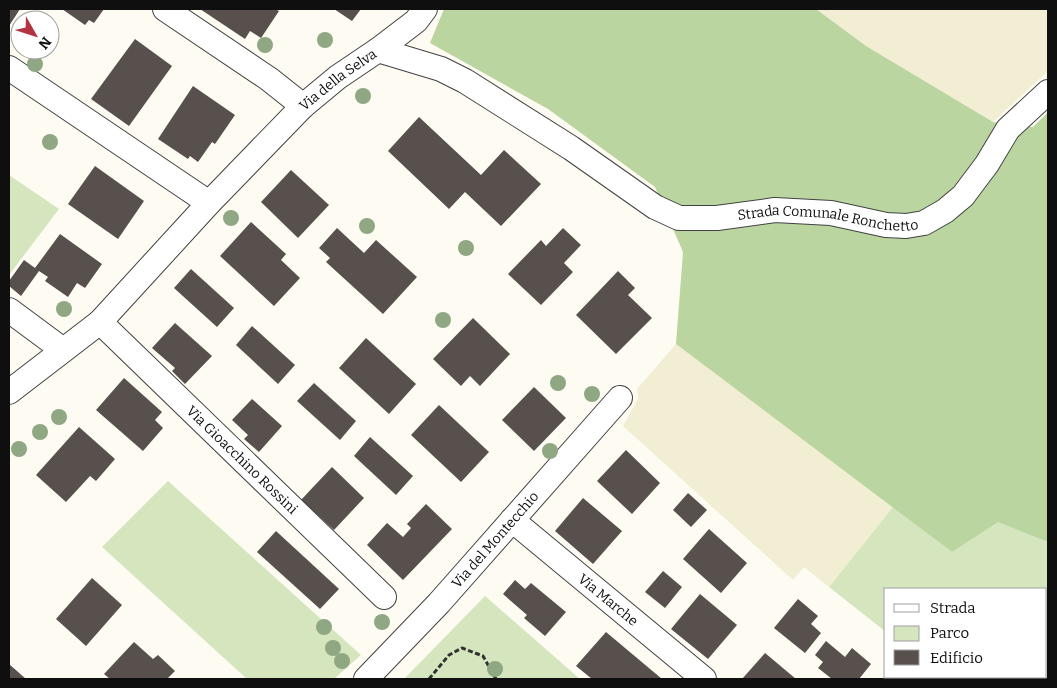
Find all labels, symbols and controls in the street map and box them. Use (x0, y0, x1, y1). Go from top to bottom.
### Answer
north arrow (10, 10, 60, 60)
text: N (35, 33, 55, 53)
street label: Via della Selva (296, 45, 380, 114)
street label: Strada Comunale Ronchetto (736, 201, 919, 235)
street label: Via Gioacchino Rossini (183, 402, 301, 517)
street label: Via del Montecchio (448, 488, 542, 591)
street label: Via Marche (575, 570, 642, 629)
legend (884, 588, 1047, 678)
text: Strada (930, 599, 976, 617)
text: Parco (930, 624, 969, 642)
text: Edificio (930, 649, 983, 667)

